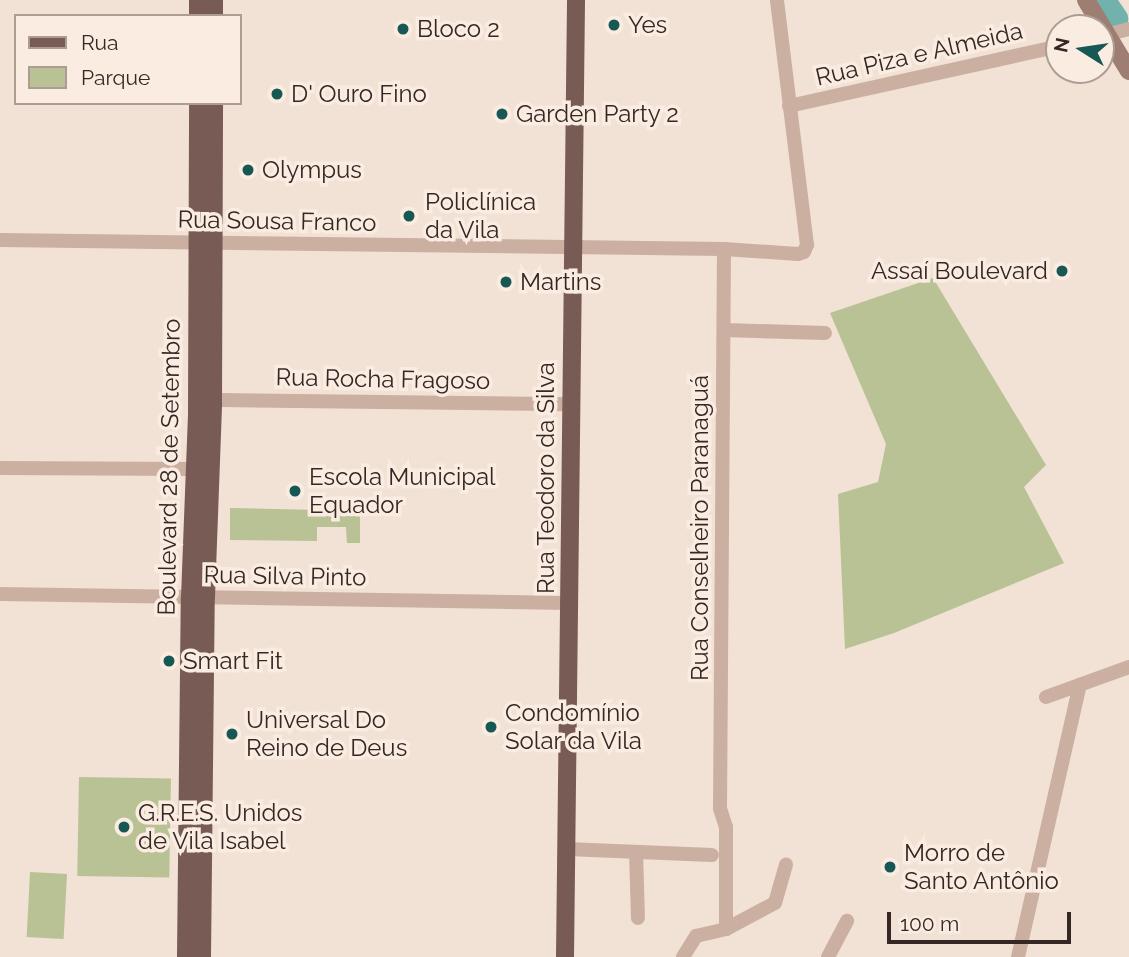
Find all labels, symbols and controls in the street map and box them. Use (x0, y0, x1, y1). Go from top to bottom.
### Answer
place label: Yes (628, 11, 667, 39)
legend (14, 14, 242, 105)
north arrow (1045, 14, 1115, 84)
place label: Bloco 2 (417, 15, 500, 43)
street label: Rua Piza e Almeida (812, 16, 1026, 92)
marker: Yes (606, 17, 622, 33)
marker: Bloco 2 (395, 21, 411, 37)
text: Rua (81, 30, 118, 55)
text: N (1049, 36, 1074, 54)
text: Parque (81, 65, 150, 90)
place label: D' Ouro Fino (291, 80, 427, 108)
marker: D' Ouro Fino (269, 86, 285, 102)
place label: Garden Party 2 (516, 100, 679, 128)
marker: Garden Party 2 (494, 106, 510, 122)
place label: Olympus (262, 156, 362, 184)
marker: Olympus (240, 162, 256, 178)
place label: Policlínica da Vila (425, 188, 536, 244)
street label: Rua Sousa Franco (177, 205, 377, 237)
marker: Policlínica da Vila (399, 206, 419, 226)
place label: Assaí Boulevard (871, 257, 1048, 285)
marker: Assaí Boulevard (1054, 263, 1070, 279)
place label: Martins (520, 268, 601, 296)
marker: Martins (498, 274, 514, 290)
street label: Boulevard 28 de Setembro (152, 318, 186, 616)
street label: Rua Teodoro da Silva (532, 362, 560, 594)
street label: Rua Rocha Fragoso (276, 363, 490, 395)
street label: Rua Conselheiro Paranaguá (686, 375, 714, 681)
place label: Escola Municipal Equador (309, 463, 496, 519)
marker: Escola Municipal Equador (287, 483, 303, 499)
street label: Rua Silva Pinto (203, 560, 367, 592)
place label: Smart Fit (183, 647, 283, 675)
marker: Smart Fit (161, 653, 177, 669)
place label: Condomínio Solar da Vila (505, 699, 643, 755)
place label: Universal Do Reino de Deus (246, 706, 407, 762)
marker: Condomínio Solar da Vila (483, 719, 499, 735)
marker: Universal Do Reino de Deus (224, 726, 240, 742)
place label: G.R.E.S. Unidos de Vila Isabel (138, 799, 302, 855)
marker: G.R.E.S. Unidos de Vila Isabel (116, 819, 132, 835)
place label: Morro de Santo Antônio (904, 839, 1059, 895)
marker: Morro de Santo Antônio (882, 859, 898, 875)
scale bar (891, 898, 1075, 942)
text: 100 m (900, 911, 959, 936)

